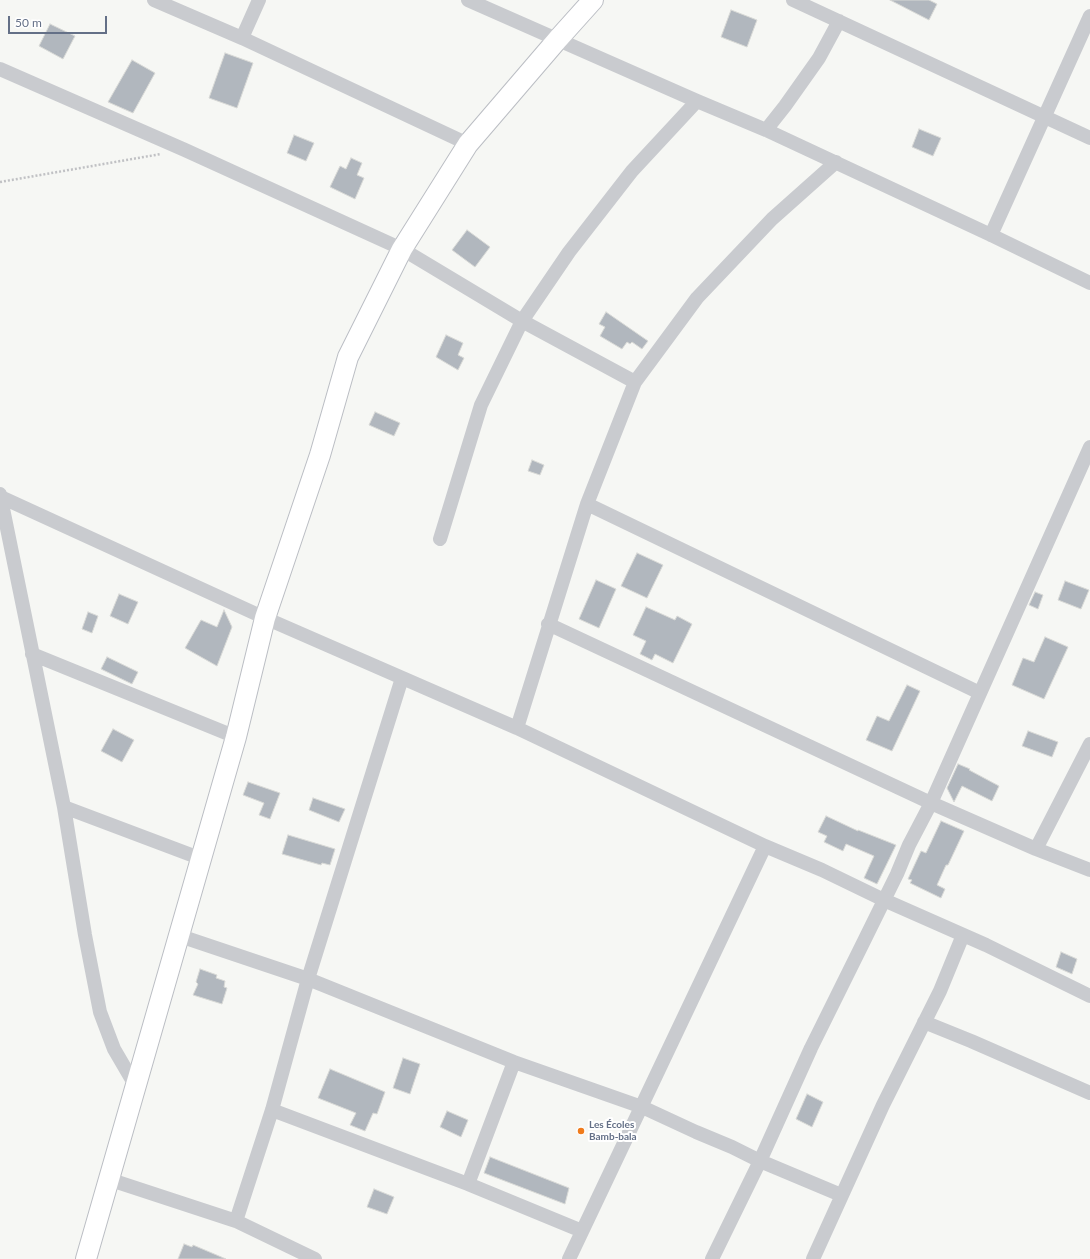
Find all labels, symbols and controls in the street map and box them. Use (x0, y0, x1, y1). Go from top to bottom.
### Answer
scale bar (10, 8, 109, 34)
text: 50 m (15, 15, 42, 30)
place label: Les Écoles Bamb-bala (589, 1119, 637, 1142)
marker: Les Écoles Bamb-bala (576, 1126, 586, 1136)

